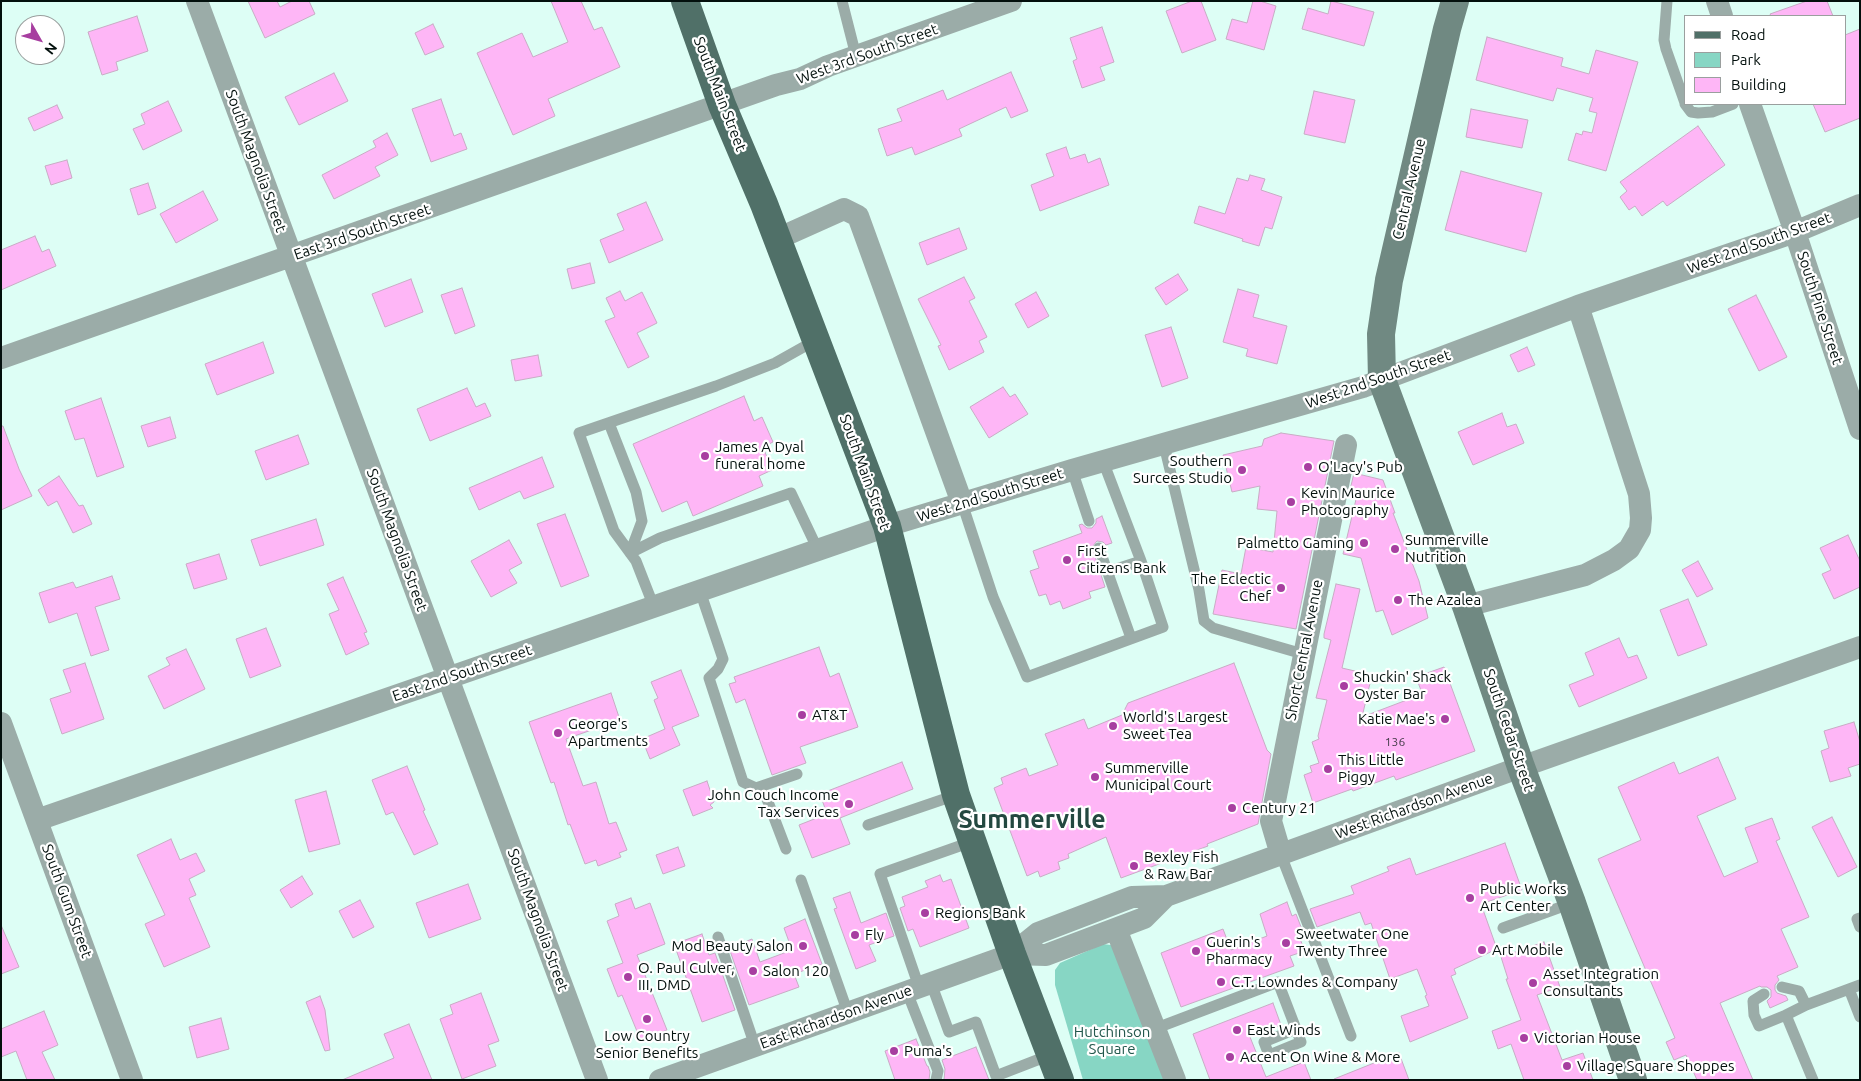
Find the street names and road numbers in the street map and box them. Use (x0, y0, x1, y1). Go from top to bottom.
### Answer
street label: West 3rd South Street (794, 20, 940, 88)
street label: South Main Street (690, 34, 750, 154)
street label: South Magnolia Street (222, 87, 290, 235)
street label: Central Avenue (1389, 137, 1429, 241)
street label: East 3rd South Street (291, 200, 433, 264)
street label: West 2nd South Street (1685, 209, 1833, 277)
street label: South Pine Street (1793, 249, 1847, 367)
street label: West 2nd South Street (1303, 346, 1453, 412)
street label: South Main Street (836, 412, 894, 532)
street label: West 2nd South Street (915, 464, 1065, 526)
street label: South Magnolia Street (363, 466, 431, 614)
street label: Short Central Avenue (1281, 578, 1327, 722)
street label: East 2nd South Street (390, 641, 534, 705)
street label: South Cedar Street (1480, 667, 1538, 793)
street label: West Richardson Avenue (1333, 769, 1495, 843)
street label: South Gum Street (38, 842, 96, 960)
street label: South Magnolia Street (504, 846, 572, 994)
street label: East Richardson Avenue (758, 981, 914, 1053)

